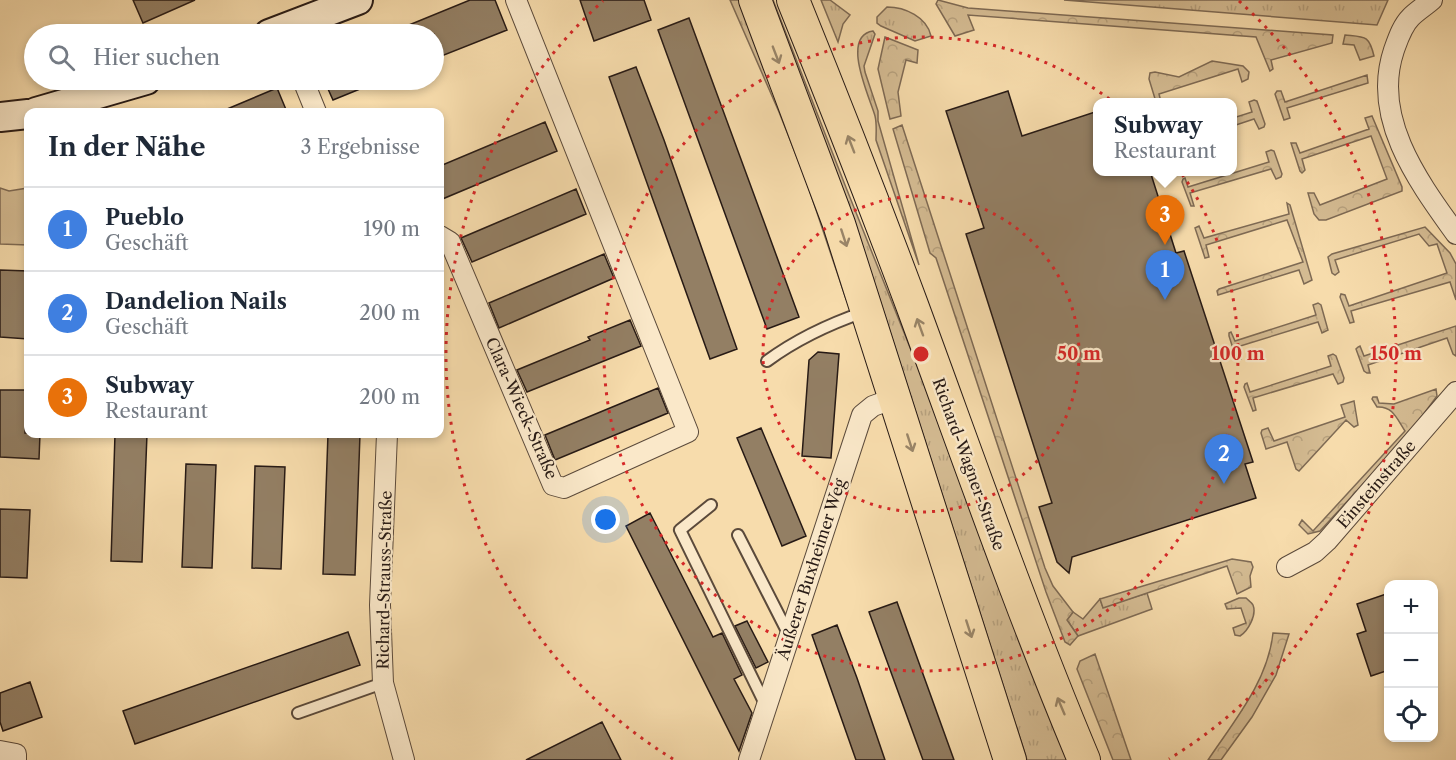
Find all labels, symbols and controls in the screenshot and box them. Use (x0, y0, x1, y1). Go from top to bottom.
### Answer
search box (24, 24, 444, 90)
icon: search (45, 41, 78, 74)
text: Hier suchen (93, 44, 220, 71)
one-way arrow (772, 45, 783, 63)
popup (1093, 98, 1237, 176)
text: Subway (1114, 112, 1202, 139)
text: In der Nähe (48, 131, 205, 163)
text: 3 Ergebnisse (301, 135, 420, 159)
one-way arrow (844, 135, 855, 154)
text: Restaurant (1114, 139, 1216, 163)
pin: 3 (1146, 196, 1184, 245)
text: Pueblo (105, 204, 184, 231)
text: 1 (63, 217, 72, 241)
text: 190 m (363, 217, 420, 241)
one-way arrow (839, 228, 850, 247)
text: Geschäft (105, 231, 188, 255)
pin: 1 (1146, 250, 1184, 300)
text: Dandelion Nails (105, 288, 287, 315)
text: 2 (62, 301, 73, 325)
text: 200 m (359, 301, 420, 325)
text: Geschäft (105, 315, 188, 339)
one-way arrow (913, 318, 924, 337)
street label: Clara-Wieck-Straße (482, 334, 562, 482)
text: 50 m (1057, 343, 1101, 365)
text: 100 m (1211, 343, 1265, 365)
text: 150 m (1370, 343, 1422, 365)
centre of rings (911, 344, 931, 364)
text: Subway (105, 372, 194, 399)
street label: Richard-Wagner-Straße (928, 375, 1010, 553)
text: 3 (62, 385, 73, 409)
text: 200 m (359, 385, 420, 409)
text: Restaurant (105, 399, 208, 423)
one-way arrow (905, 433, 916, 452)
pin: 2 (1204, 434, 1244, 484)
street label: Einsteinstraße (1332, 436, 1420, 532)
street label: Äußerer Buxheimer Weg (772, 475, 850, 663)
street label: Richard-Strauss-Straße (372, 490, 396, 670)
your location (591, 505, 620, 534)
map controls (1384, 580, 1438, 742)
button: + (1384, 580, 1438, 634)
one-way arrow (964, 619, 975, 638)
button: − (1384, 634, 1438, 688)
button: locate (1384, 688, 1438, 742)
one-way arrow (1055, 697, 1066, 716)

